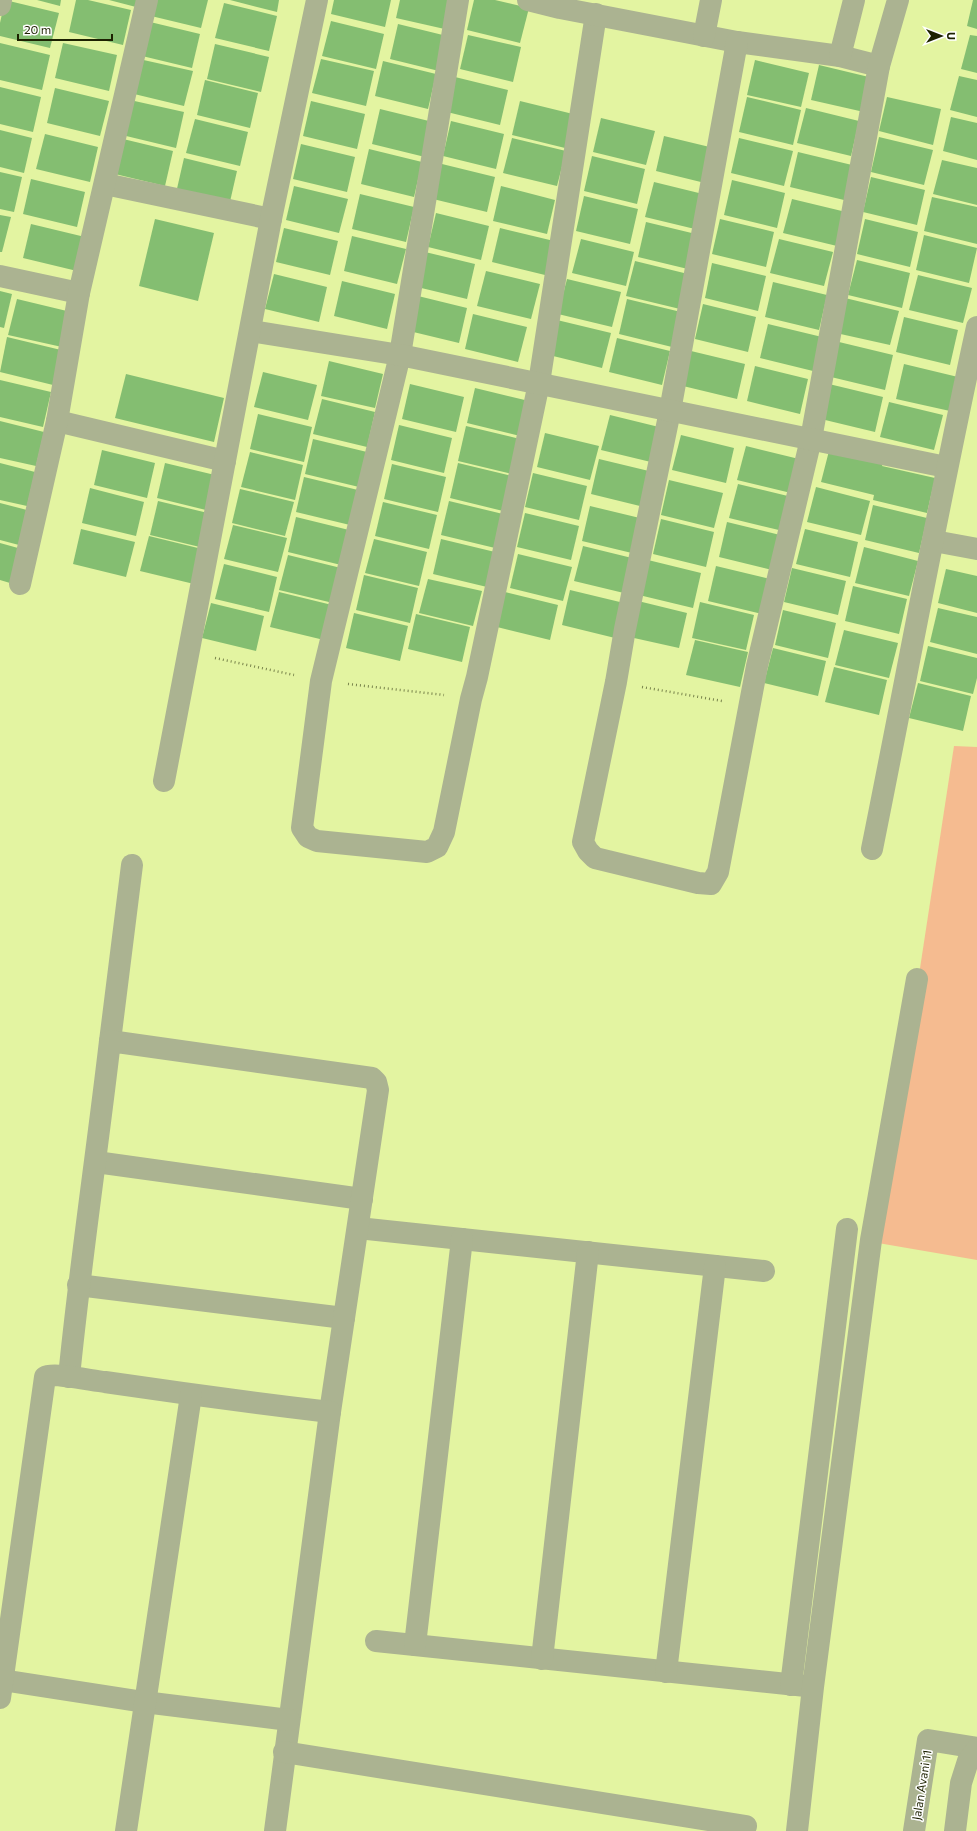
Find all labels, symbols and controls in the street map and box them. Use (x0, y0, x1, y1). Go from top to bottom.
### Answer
scale bar (18, 16, 112, 42)
north arrow (921, 16, 961, 56)
text: 20 m (24, 22, 51, 36)
text: U (945, 32, 958, 40)
street label: Jalan Avani 11 (909, 1749, 934, 1821)

